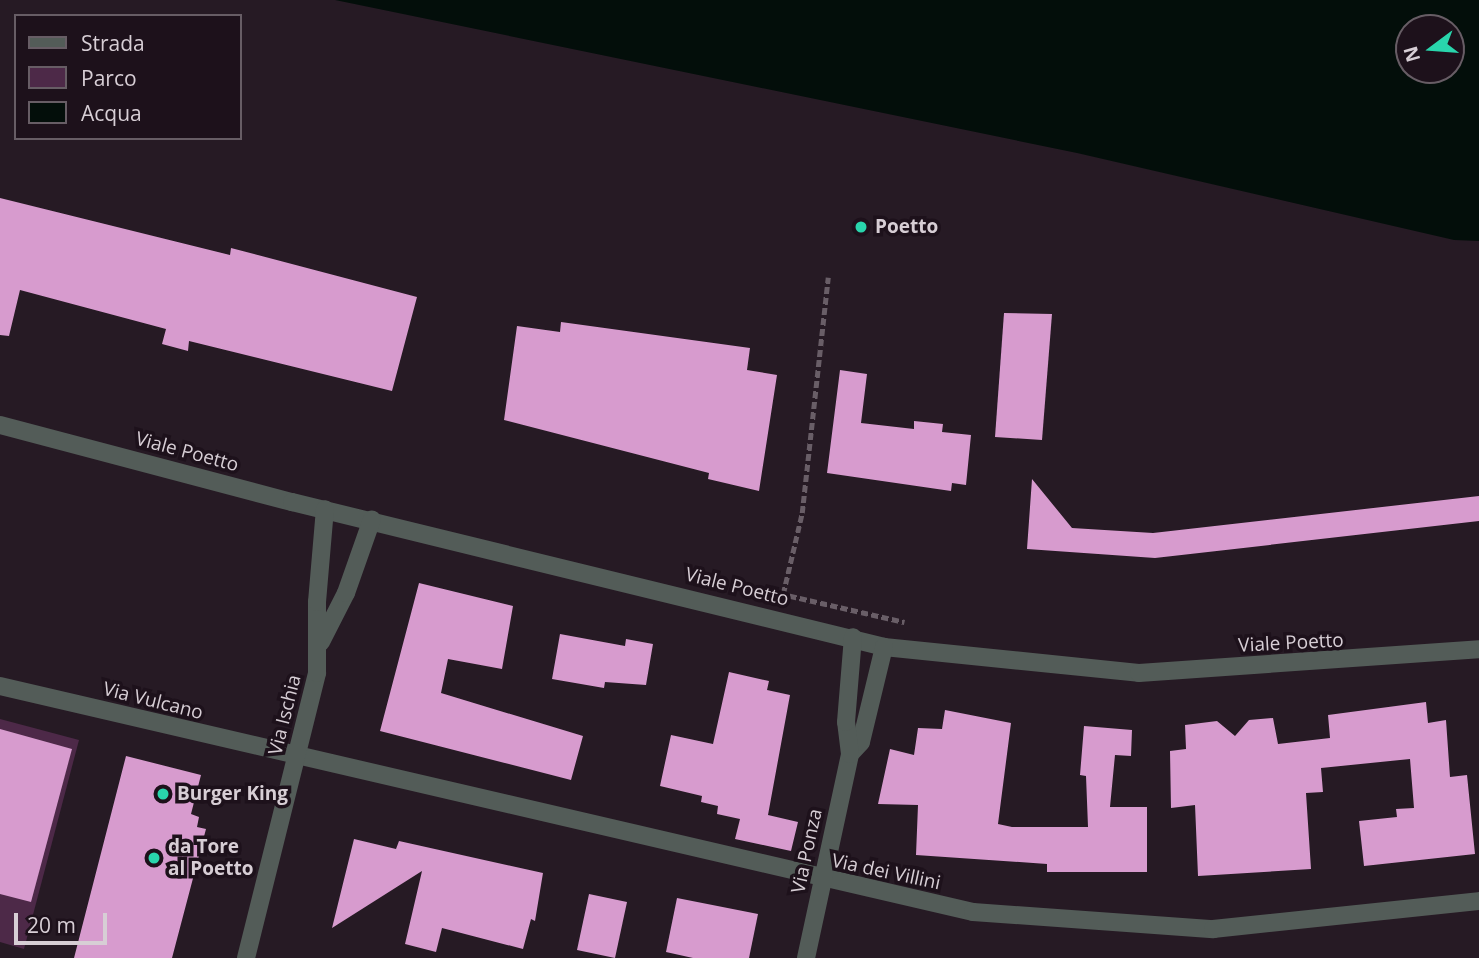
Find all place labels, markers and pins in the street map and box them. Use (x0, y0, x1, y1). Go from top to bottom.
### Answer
place label: Poetto (875, 216, 938, 238)
marker: Poetto (853, 219, 869, 235)
place label: Burger King (177, 783, 288, 805)
marker: Burger King (155, 786, 171, 802)
place label: da Tore al Poetto (168, 836, 253, 880)
marker: da Tore al Poetto (146, 850, 162, 866)

